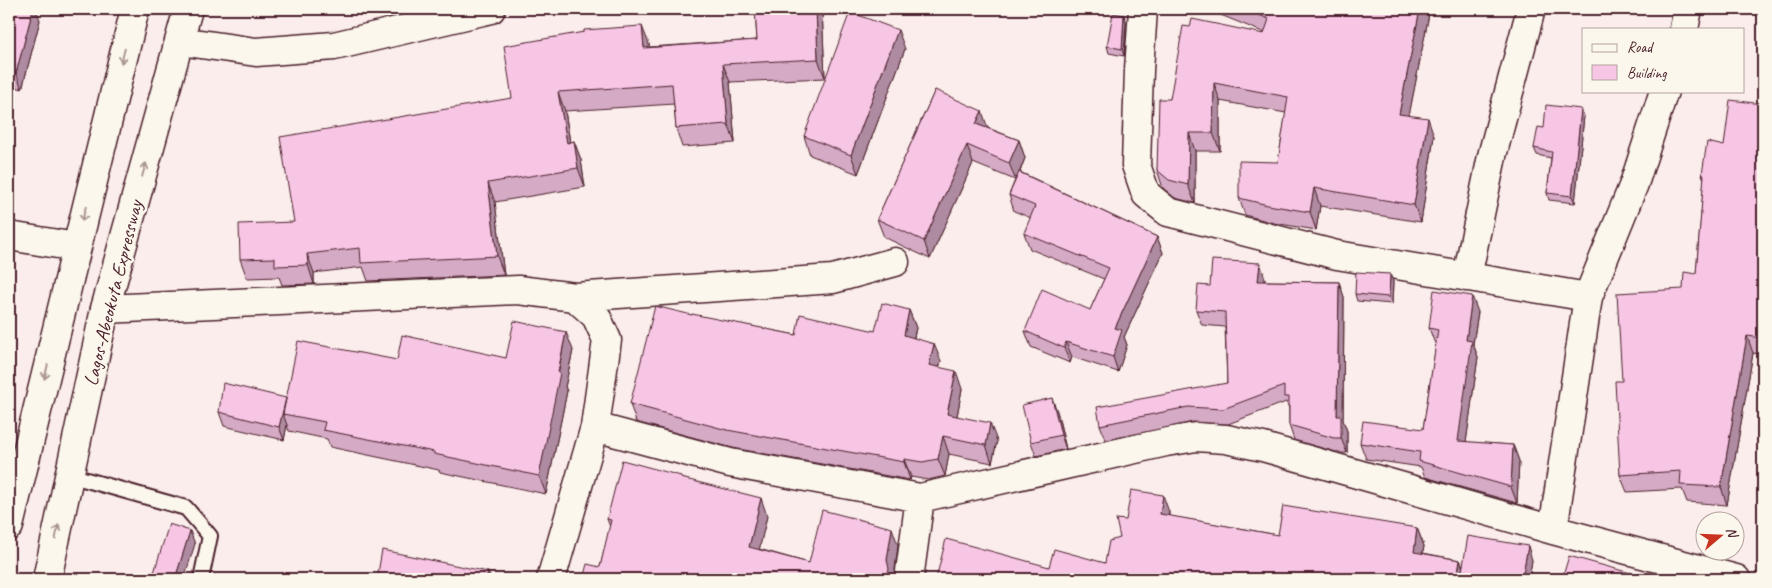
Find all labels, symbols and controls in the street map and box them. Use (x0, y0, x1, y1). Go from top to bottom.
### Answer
legend (1582, 28, 1744, 92)
text: Road (1627, 38, 1654, 57)
one-way arrow (118, 48, 128, 64)
text: Building (1627, 64, 1667, 83)
one-way arrow (140, 162, 150, 178)
street label: Lagos-Abeokuta Expressway (78, 196, 149, 388)
one-way arrow (79, 205, 88, 221)
one-way arrow (41, 363, 50, 379)
north arrow (1694, 510, 1744, 560)
one-way arrow (53, 524, 62, 540)
text: N (1722, 525, 1742, 541)

